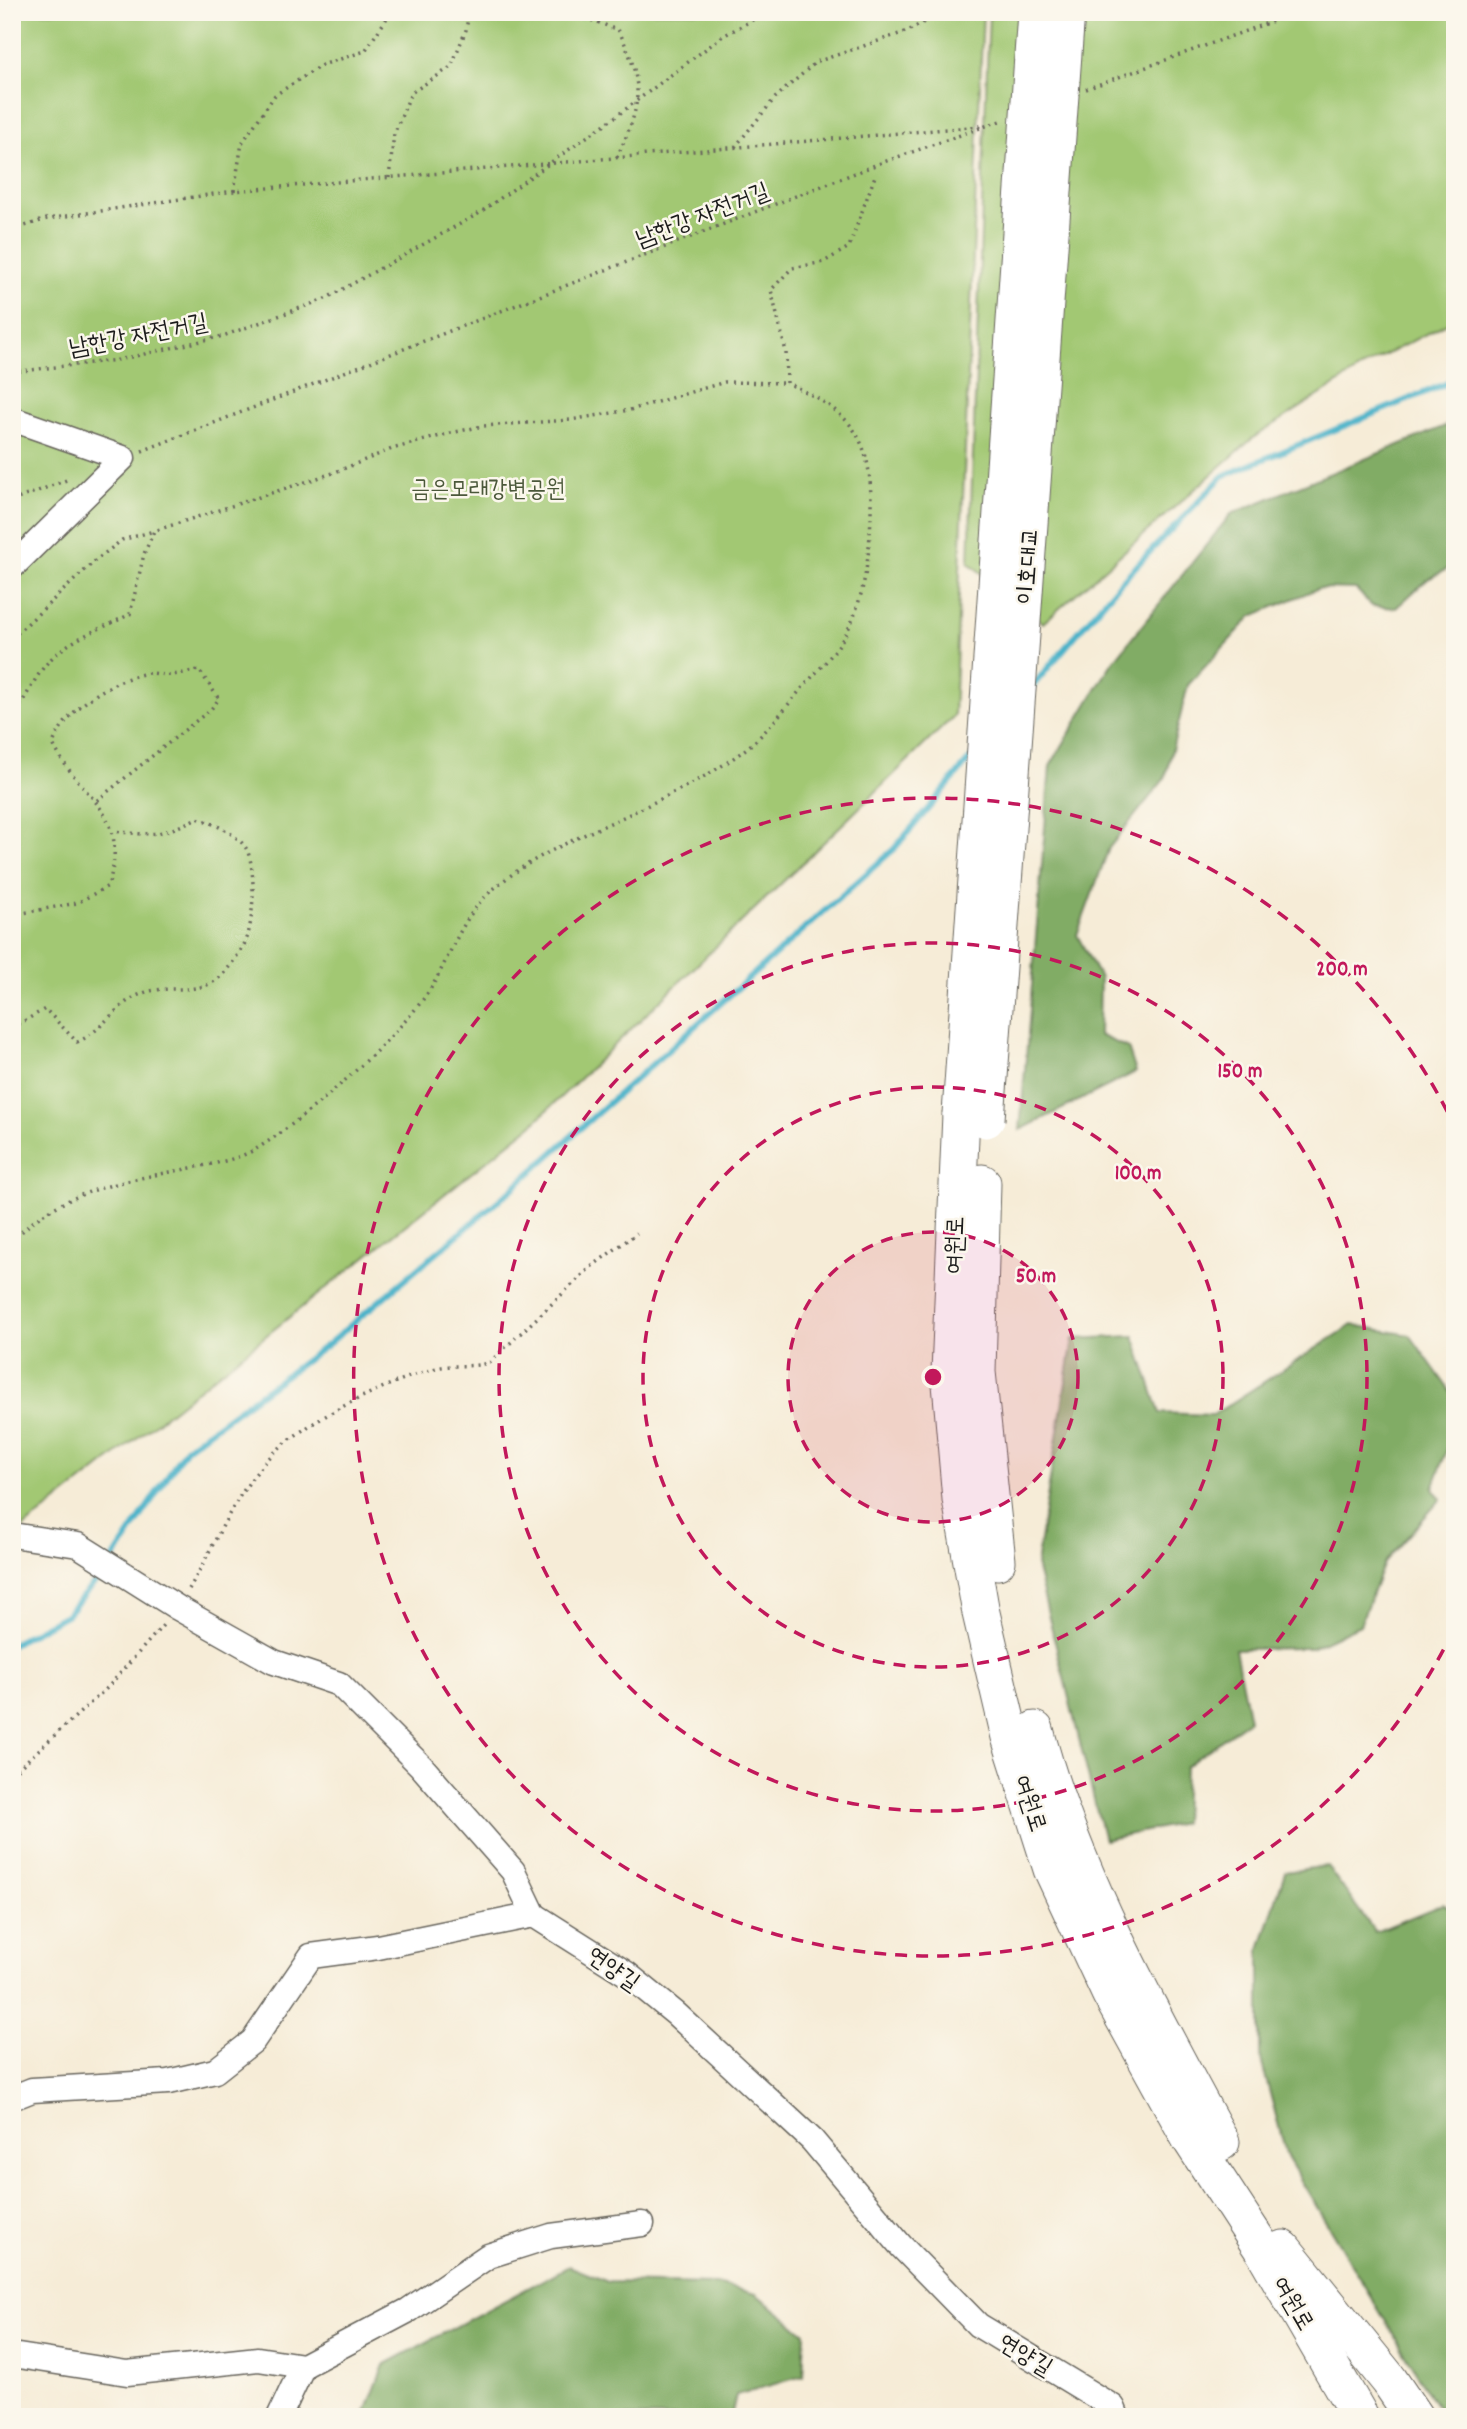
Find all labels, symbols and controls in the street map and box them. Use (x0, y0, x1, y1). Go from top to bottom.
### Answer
street label: 남한강 자전거길 (631, 176, 775, 258)
street label: 남한강 자전거길 (66, 307, 211, 367)
park label: 금은모래강변공원 (411, 474, 565, 508)
street label: 이호대교 (1010, 526, 1050, 606)
text: 200 m (1316, 956, 1368, 986)
text: 150 m (1217, 1058, 1263, 1088)
text: 100 m (1115, 1160, 1161, 1190)
street label: 여원로 (939, 1216, 975, 1275)
text: 50 m (1016, 1263, 1056, 1293)
centre of rings (921, 1365, 945, 1389)
street label: 여원로 (1003, 1771, 1053, 1837)
street label: 연양길 (579, 1940, 646, 2001)
street label: 여원로 (1262, 2271, 1321, 2338)
street label: 연양길 (991, 2327, 1058, 2386)

